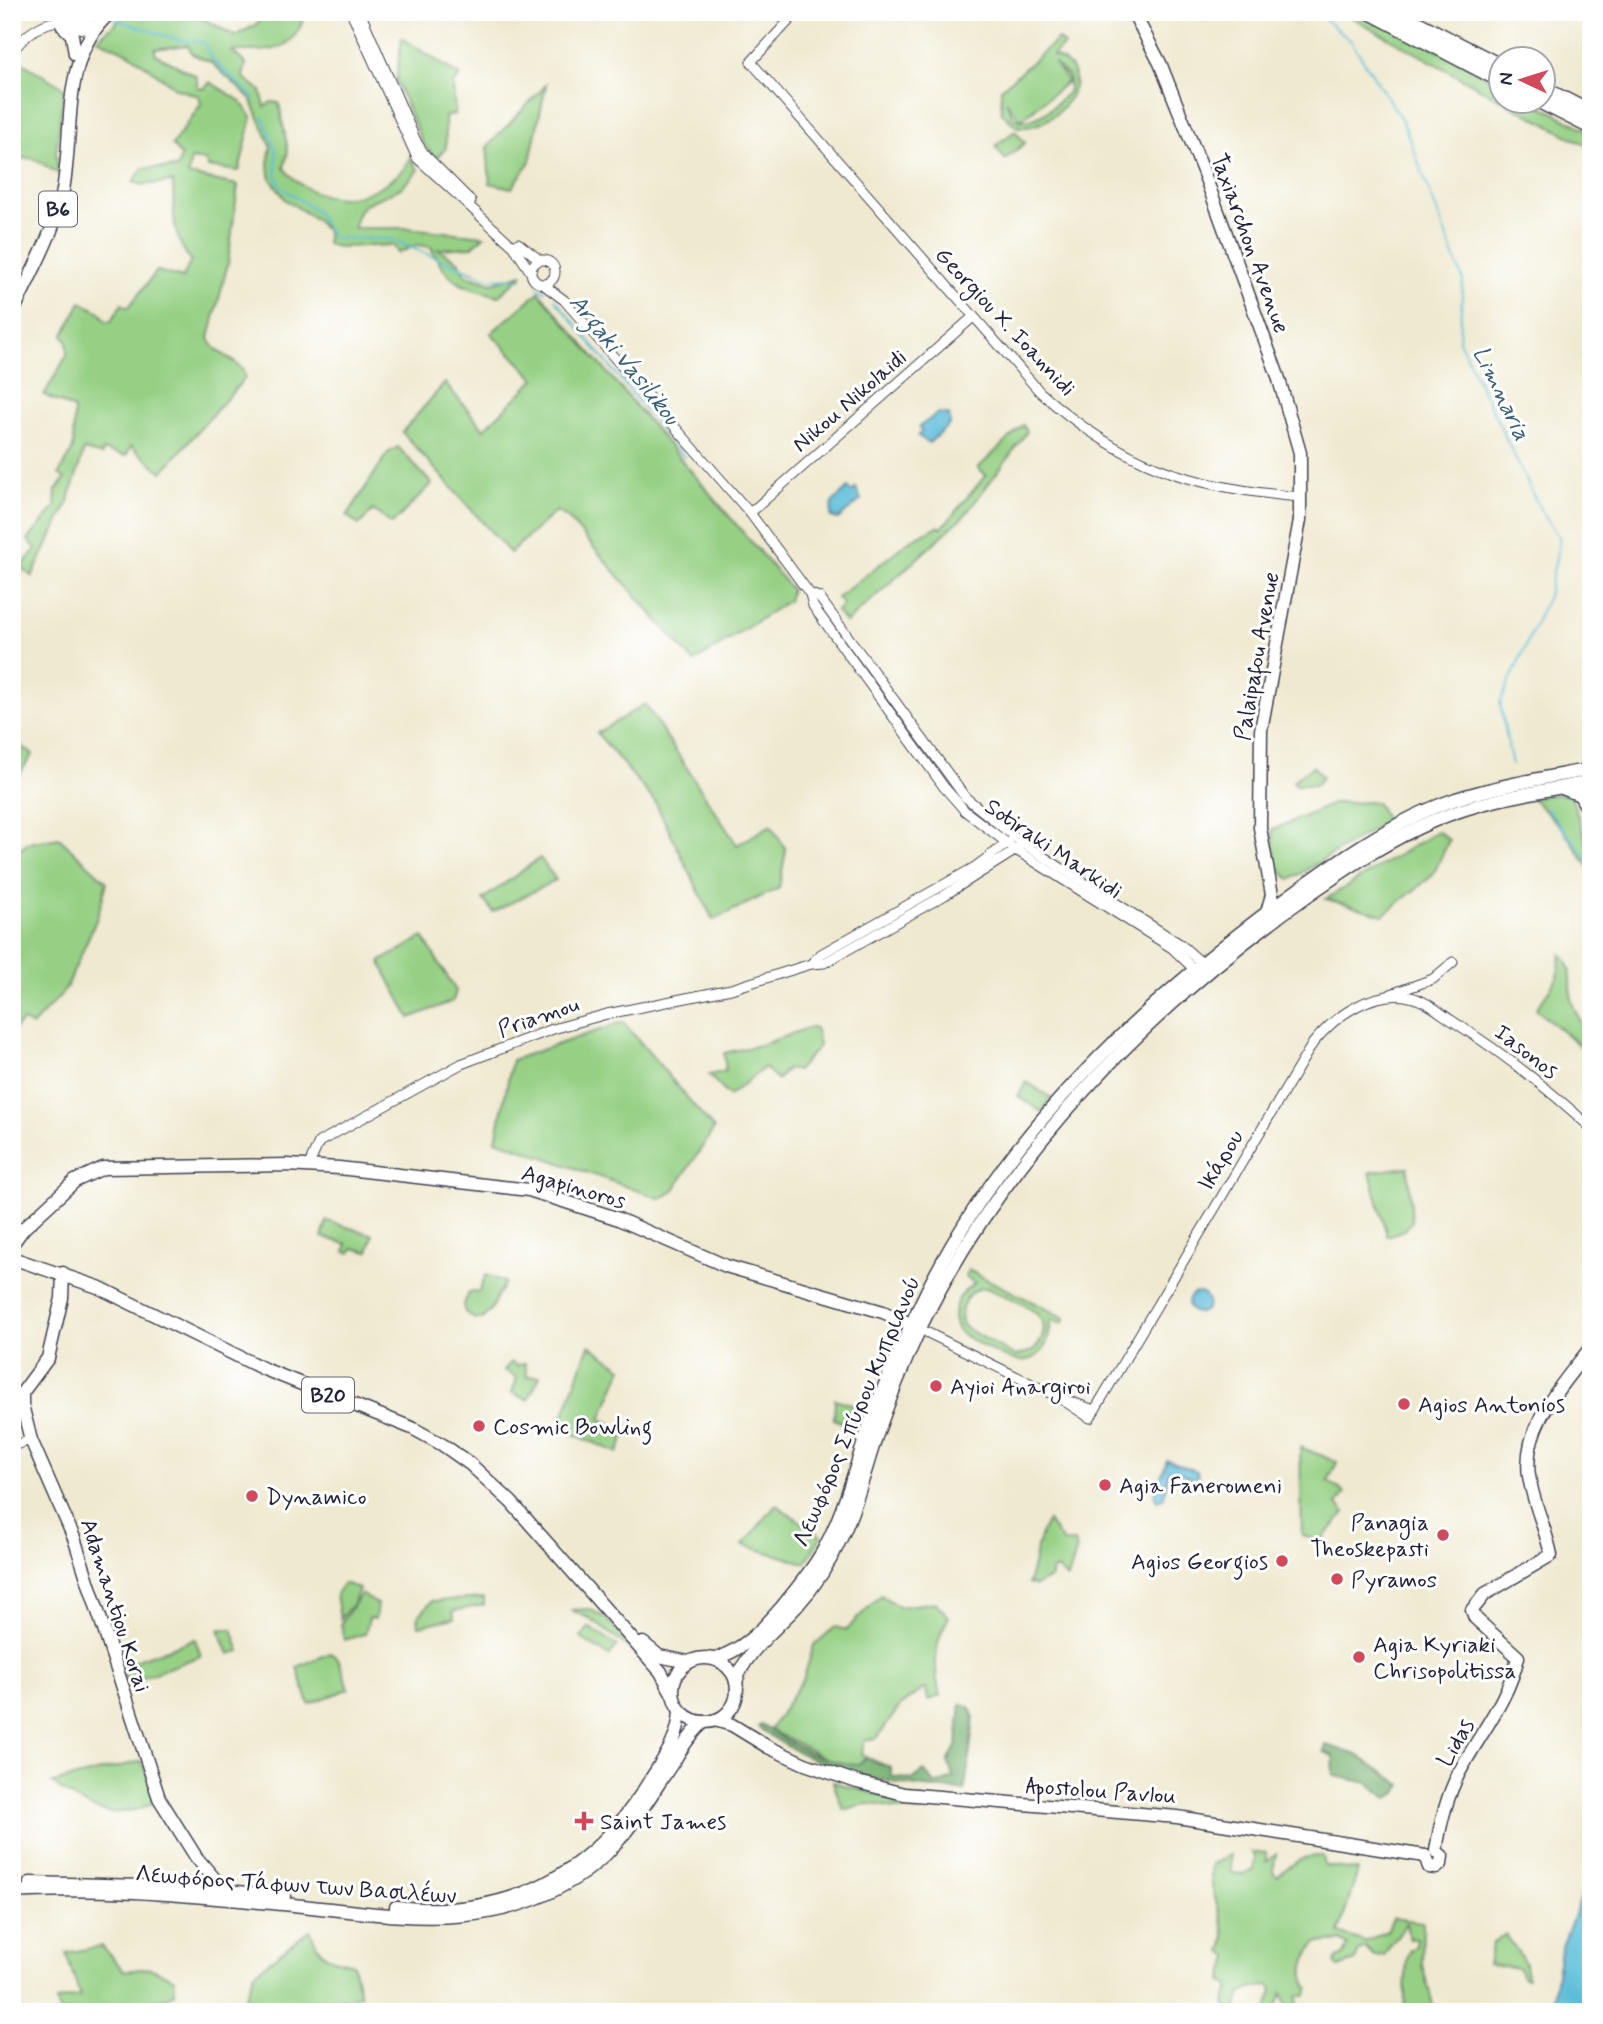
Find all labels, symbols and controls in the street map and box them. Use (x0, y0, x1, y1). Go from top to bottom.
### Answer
north arrow (1488, 46, 1558, 116)
text: N (1494, 72, 1519, 86)
street label: Taxiarchon Avenue (1203, 150, 1296, 338)
road number: B6 (39, 192, 77, 227)
street label: Georgiou X. Ioannidi (926, 241, 1082, 405)
water label: Argaki Vasilikou (559, 288, 687, 435)
water label: Limnaria (1465, 341, 1537, 446)
street label: Nikou Nikolaidi (787, 343, 914, 460)
street label: Palaipafou Avenue (1228, 570, 1289, 743)
street label: Sotiraki Markidi (978, 792, 1128, 907)
street label: Priamou (494, 990, 583, 1046)
street label: Iasonos (1488, 1018, 1564, 1087)
street label: Ικάρου (1192, 1125, 1252, 1197)
street label: Agapinoros (518, 1159, 629, 1217)
street label: Λεωφόρος Σπύρου Κυπριανού (787, 1272, 929, 1552)
place label: Ayioi Anargiroi (950, 1373, 1091, 1405)
road number: B20 (302, 1378, 354, 1412)
marker: Ayioi Anargiroi (928, 1378, 944, 1394)
place label: Agios Antonios (1418, 1391, 1565, 1421)
marker: Agios Antonios (1396, 1396, 1412, 1412)
place label: Cosmic Bowling (493, 1413, 652, 1445)
marker: Cosmic Bowling (471, 1418, 487, 1434)
place label: Agia Faneromeni (1119, 1472, 1282, 1502)
marker: Agia Faneromeni (1097, 1477, 1113, 1493)
place label: Dynamico (266, 1483, 367, 1513)
marker: Dynamico (244, 1488, 260, 1504)
place label: Panagia Theoskepasti (1310, 1509, 1429, 1565)
street label: Adamantiou Korai (72, 1515, 156, 1696)
marker: Panagia Theoskepasti (1435, 1527, 1451, 1543)
place label: Agios Georgios (1131, 1548, 1268, 1580)
marker: Agios Georgios (1274, 1553, 1290, 1569)
place label: Pyramos (1351, 1566, 1437, 1596)
marker: Pyramos (1329, 1571, 1345, 1587)
place label: Agia Kyriaki Chrisopolitissa (1373, 1631, 1516, 1687)
marker: Agia Kyriaki Chrisopolitissa (1351, 1649, 1367, 1665)
street label: Lidas (1431, 1713, 1483, 1773)
street label: Apostolou Pavlou (1025, 1772, 1177, 1813)
place label: Saint James (600, 1808, 726, 1838)
marker: Saint James (574, 1811, 594, 1831)
street label: Λεωφόρος Τάφων των Βασιλέων (134, 1858, 457, 1912)

